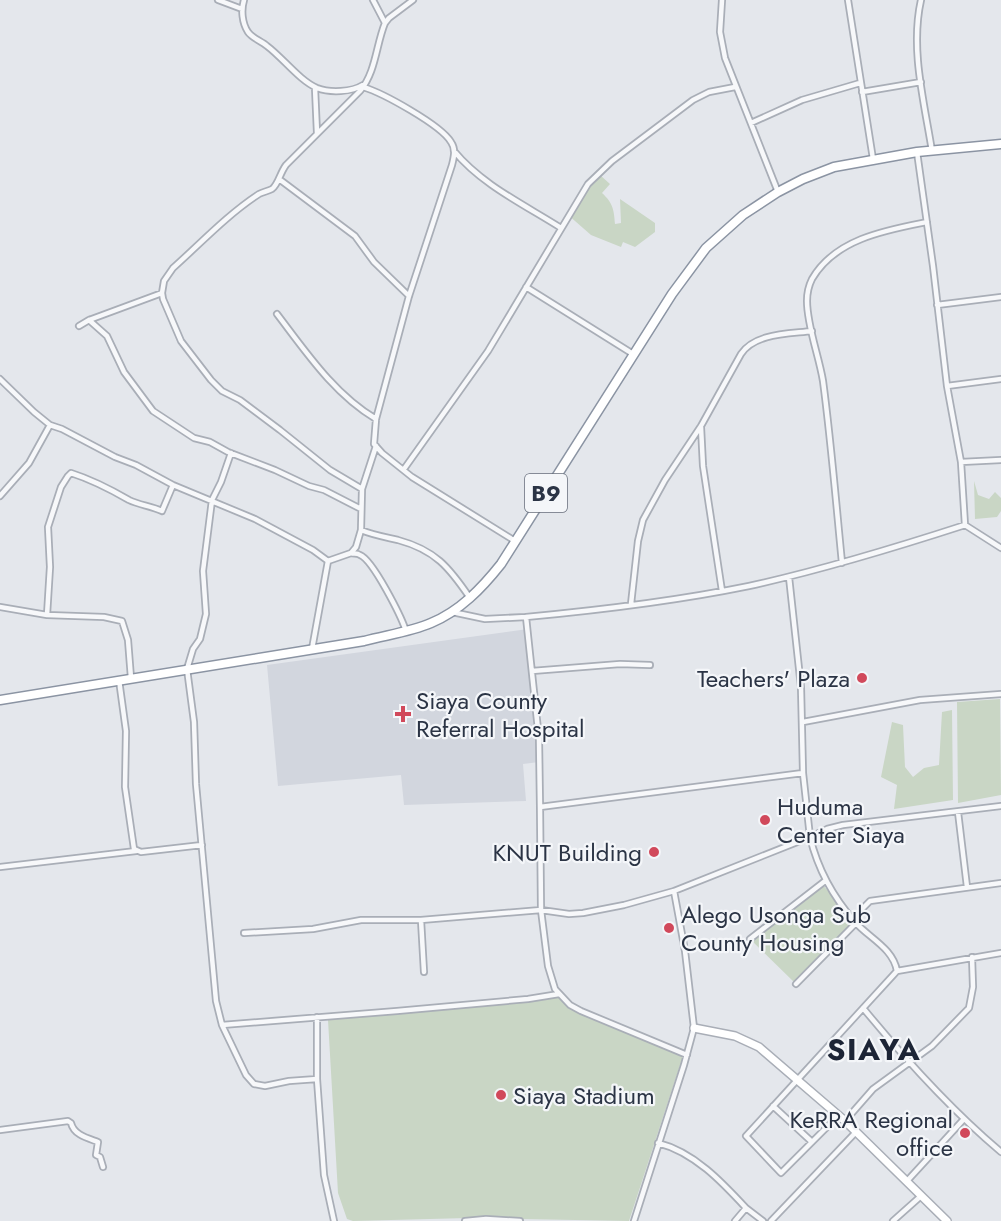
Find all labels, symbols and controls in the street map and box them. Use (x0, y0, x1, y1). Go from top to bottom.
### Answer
road number: B9 (525, 474, 567, 512)
place label: Teachers' Plaza (697, 661, 850, 696)
marker: Teachers' Plaza (855, 671, 869, 685)
place label: Siaya County Referral Hospital (416, 683, 584, 746)
marker: Siaya County Referral Hospital (394, 705, 412, 723)
place label: Huduma Center Siaya (777, 789, 905, 852)
marker: Huduma Center Siaya (758, 813, 772, 827)
place label: KNUT Building (493, 835, 642, 870)
marker: KNUT Building (647, 845, 661, 859)
place label: Alego Usonga Sub County Housing (681, 897, 871, 960)
marker: Alego Usonga Sub County Housing (662, 921, 676, 935)
district label: SIAYA (827, 1028, 921, 1071)
place label: Siaya Stadium (513, 1078, 655, 1113)
marker: Siaya Stadium (494, 1088, 508, 1102)
place label: KeRRA Regional office (789, 1102, 953, 1165)
marker: KeRRA Regional office (958, 1126, 972, 1140)

